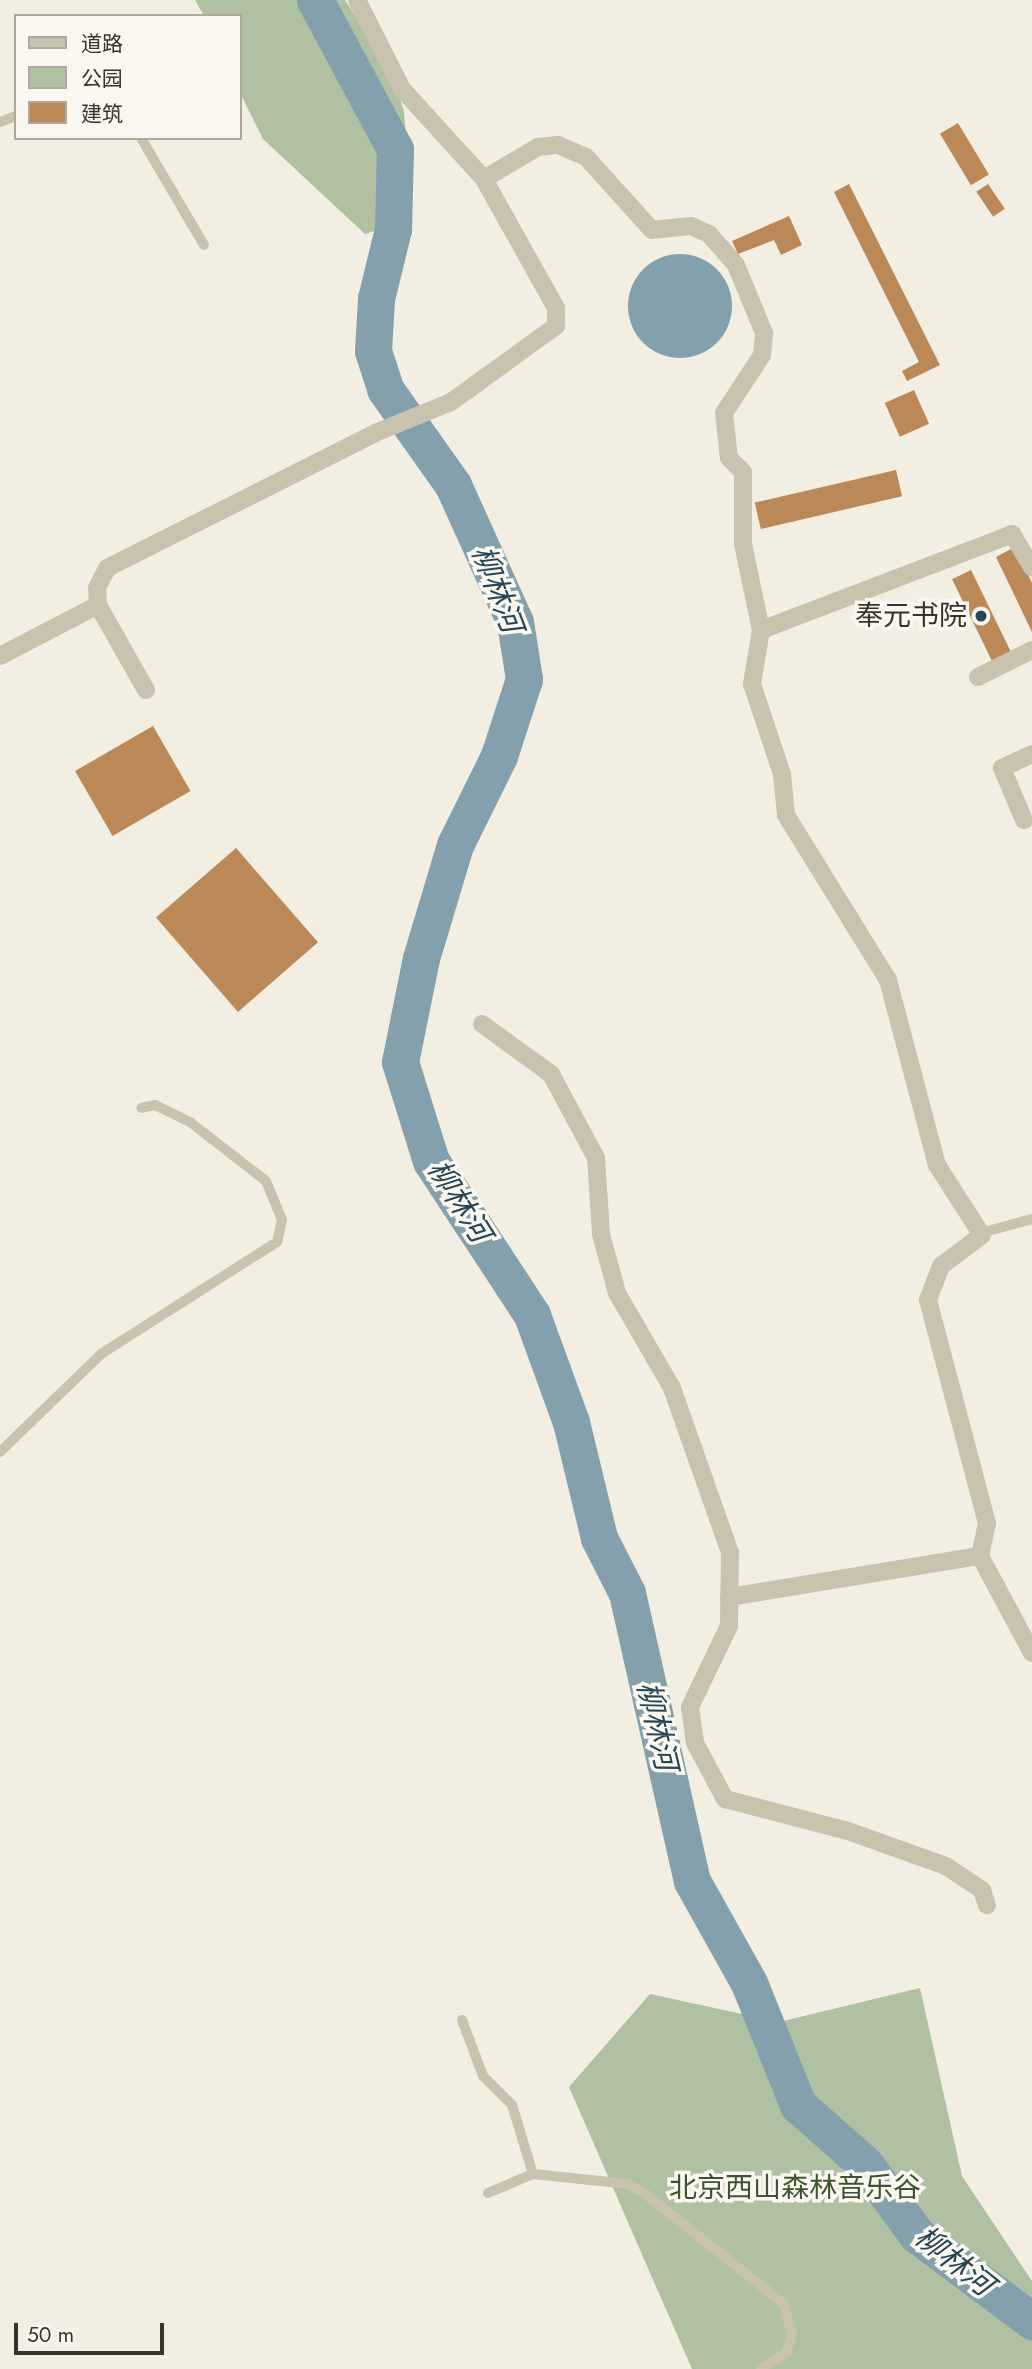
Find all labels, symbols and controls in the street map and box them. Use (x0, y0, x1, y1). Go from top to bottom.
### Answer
legend (14, 14, 242, 140)
text: 道路 (81, 29, 123, 59)
text: 公园 (81, 64, 123, 94)
text: 建筑 (81, 99, 123, 129)
water label: 柳林河 (464, 541, 530, 637)
place label: 奉元书院 (855, 599, 967, 633)
marker: 奉元书院 (973, 608, 989, 624)
water label: 柳林河 (420, 1153, 498, 1249)
water label: 柳林河 (629, 1678, 685, 1774)
park label: 北京西山森林音乐谷 (669, 2171, 921, 2205)
water label: 柳林河 (908, 2219, 1000, 2303)
scale bar (18, 2310, 168, 2354)
text: 50 m (27, 2320, 74, 2350)

